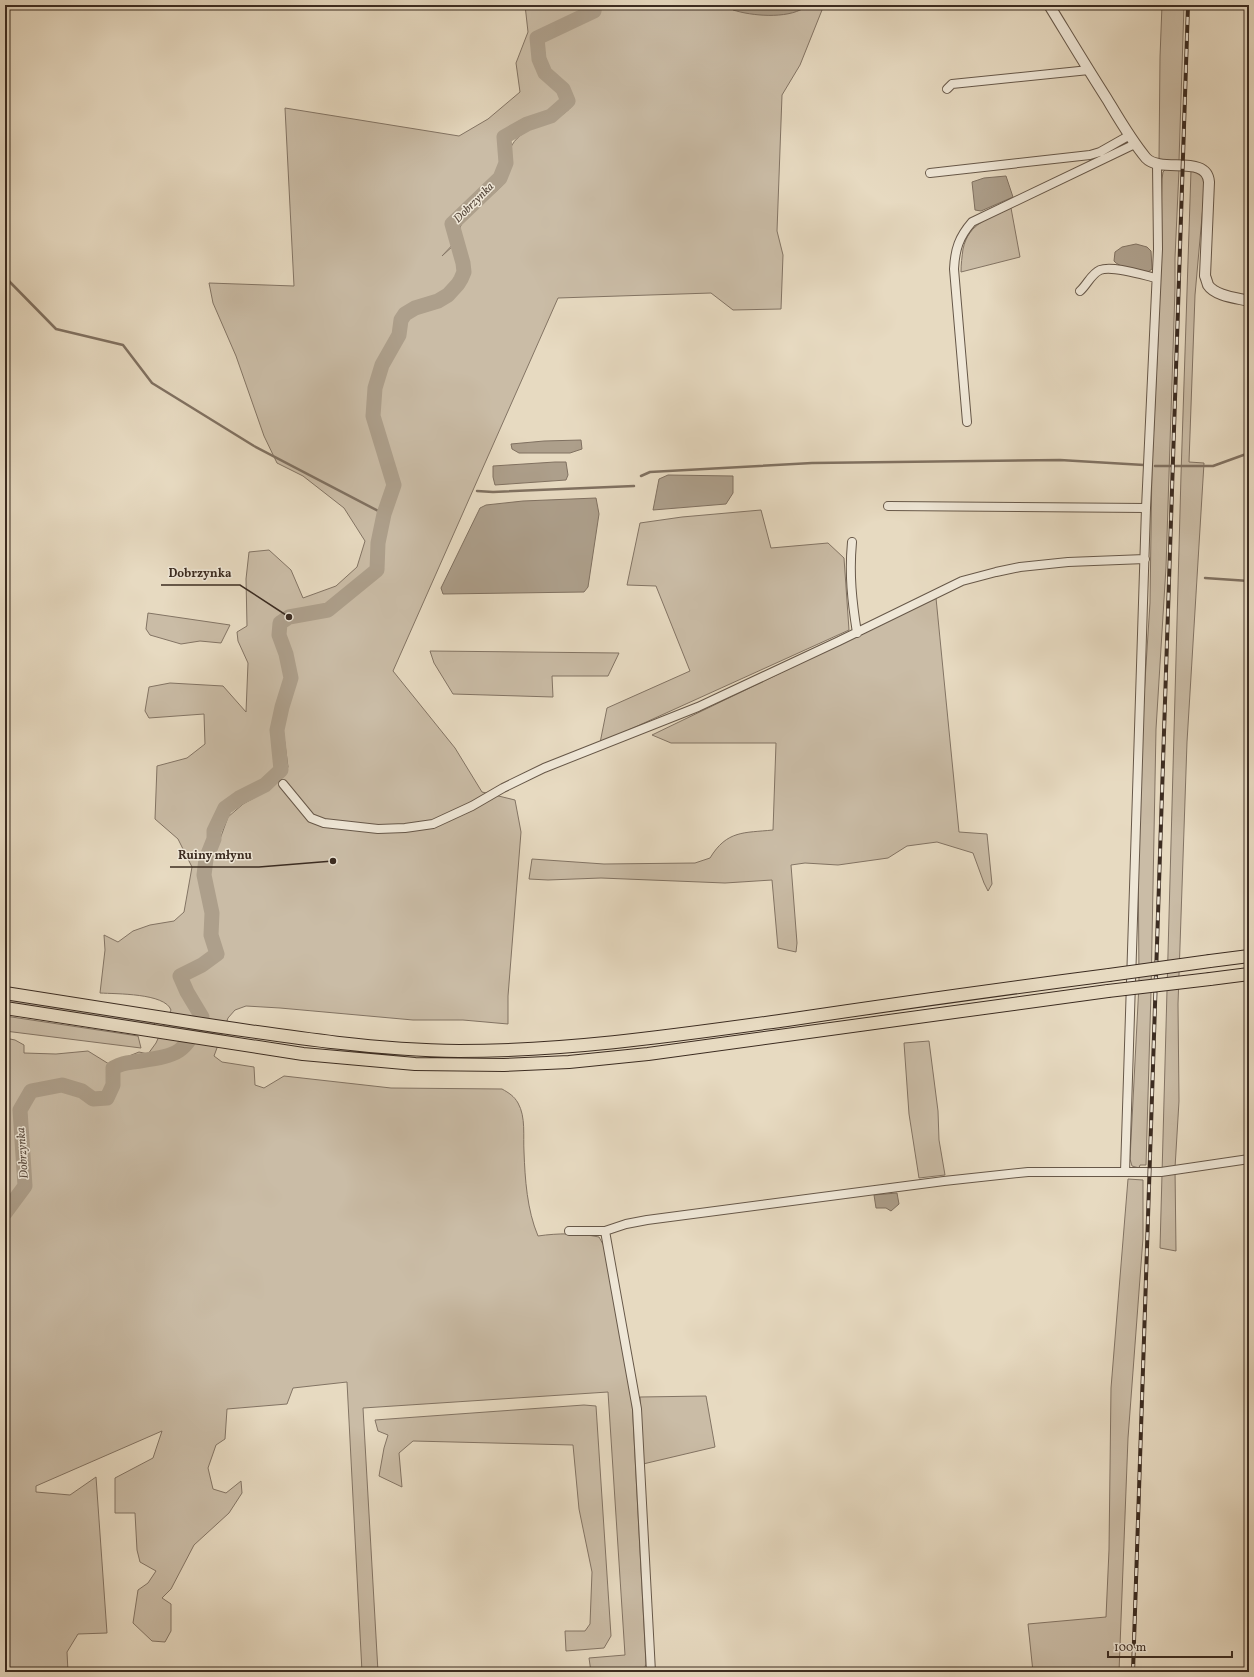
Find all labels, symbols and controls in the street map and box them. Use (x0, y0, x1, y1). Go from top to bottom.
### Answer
water label: Dobrzynka (450, 179, 498, 227)
callout: Dobrzynka (161, 561, 240, 585)
text: Dobrzynka (168, 566, 232, 582)
callout: Ruiny młynu (170, 843, 259, 867)
text: Ruiny młynu (178, 848, 253, 864)
water label: Dobrzynka (13, 1126, 33, 1179)
scale bar (1108, 1633, 1232, 1659)
text: 100 m (1114, 1640, 1147, 1656)

